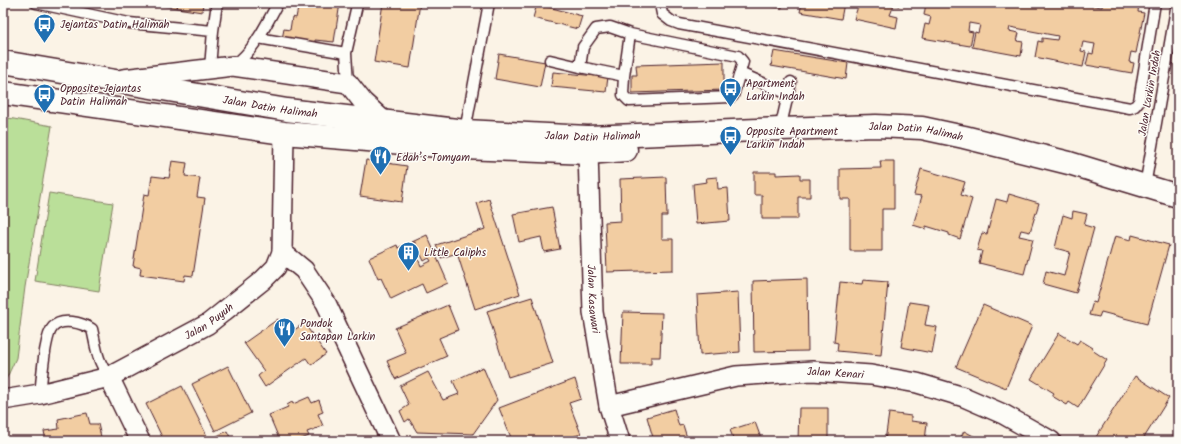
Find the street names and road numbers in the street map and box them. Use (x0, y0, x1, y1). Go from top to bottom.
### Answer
street label: Jalan Larkin Indah (1134, 49, 1166, 138)
street label: Jalan Datin Halimah (221, 91, 319, 124)
street label: Jalan Datin Halimah (868, 118, 965, 147)
street label: Jalan Datin Halimah (544, 127, 641, 147)
street label: Jalan Kasawari (582, 264, 605, 335)
street label: Jalan Puyuh (181, 299, 238, 345)
street label: Jalan Kenari (806, 363, 865, 385)

